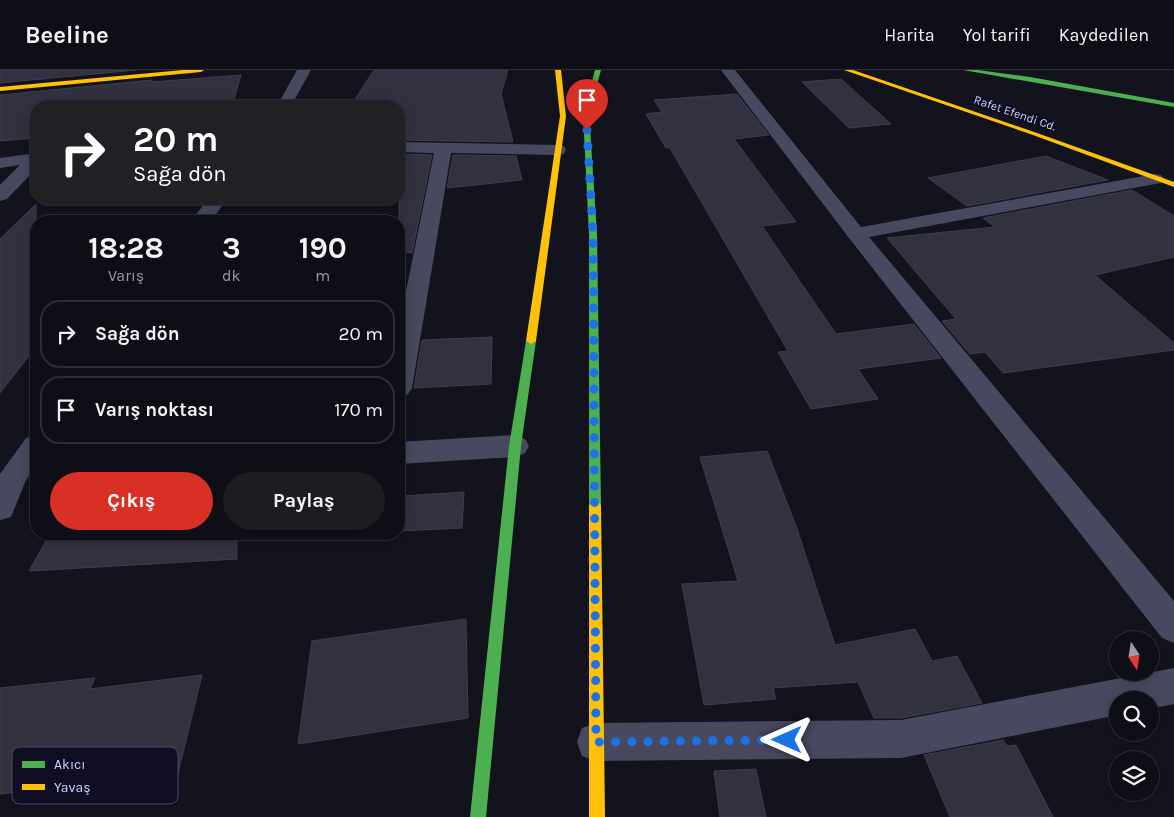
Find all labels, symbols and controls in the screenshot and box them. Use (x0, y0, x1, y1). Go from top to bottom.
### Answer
text: Beeline (25, 21, 109, 49)
text: Harita (884, 24, 935, 46)
text: Yol tarifi (963, 24, 1031, 46)
text: Kaydedilen (1059, 24, 1149, 46)
pin (566, 79, 608, 130)
icon: arrive (573, 86, 601, 114)
street label: Rafet Efendi Cd. (972, 92, 1058, 134)
text: 20 m (133, 119, 218, 160)
icon: right (50, 120, 115, 185)
text: Sağa dön (133, 161, 227, 187)
text: 18:28 (88, 230, 164, 266)
text: 3 (222, 230, 241, 266)
text: 190 (299, 230, 347, 266)
text: Varış (108, 266, 144, 285)
text: dk (222, 266, 241, 285)
text: m (315, 266, 330, 285)
icon: right (52, 320, 80, 348)
text: Sağa dön (95, 323, 179, 345)
text: 20 m (338, 323, 383, 345)
icon: arrive (52, 396, 80, 424)
text: Varış noktası (95, 399, 214, 421)
text: 170 m (334, 399, 383, 421)
button: Çıkış (50, 472, 213, 530)
button: Paylaş (223, 472, 385, 530)
north arrow (1109, 631, 1159, 681)
map controls (1109, 631, 1159, 801)
button: search (1109, 691, 1159, 741)
position arrow (760, 713, 812, 765)
legend (12, 747, 178, 804)
button: layers (1109, 751, 1159, 801)
text: Akıcı (54, 756, 86, 773)
text: Yavaş (54, 779, 91, 796)

